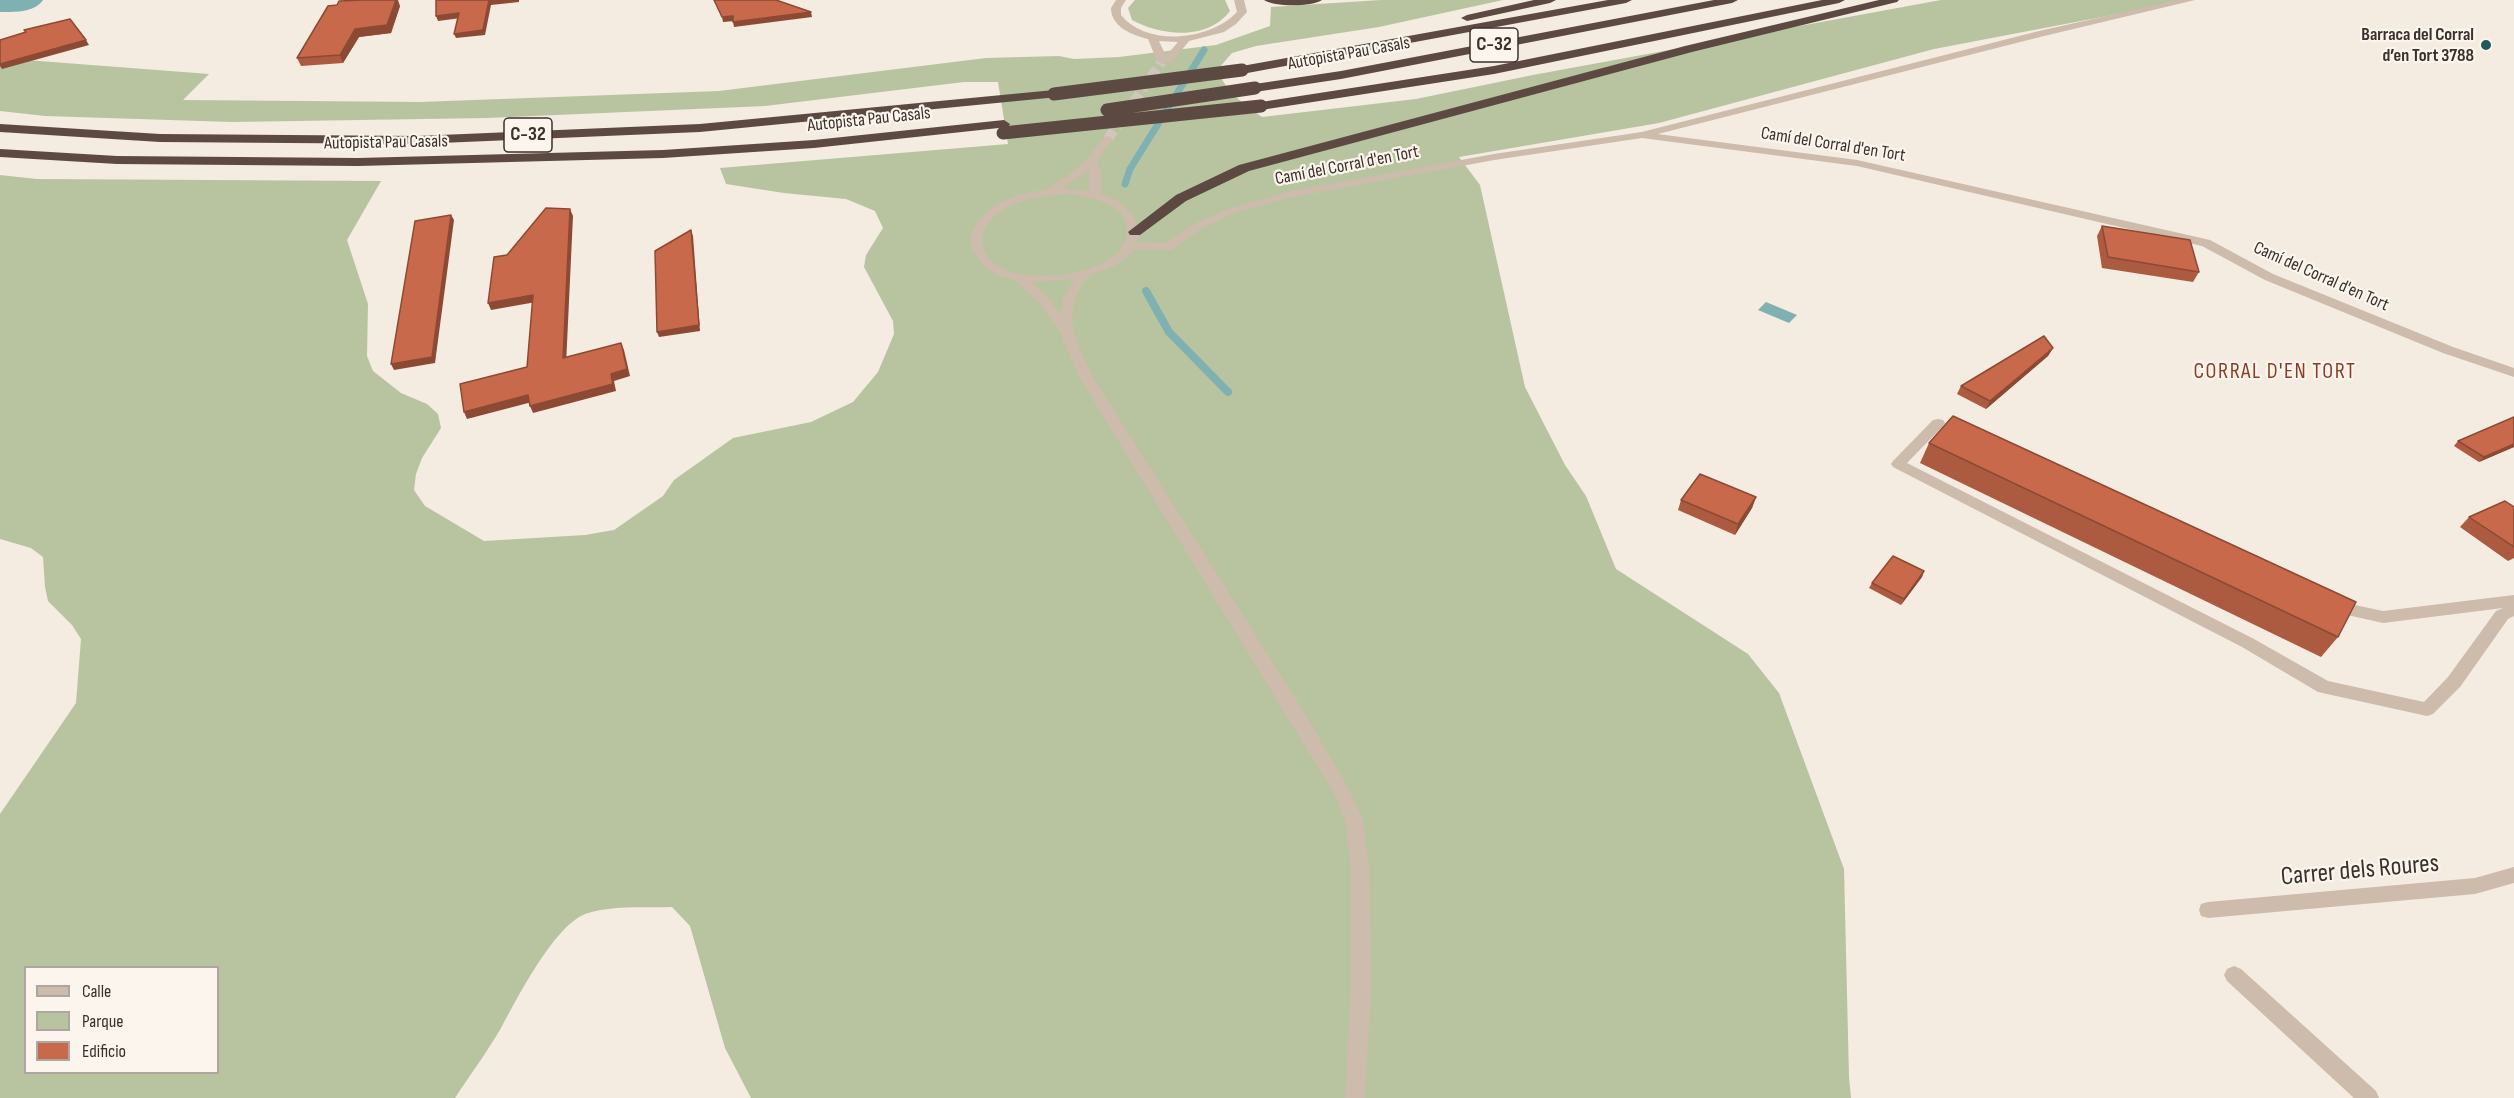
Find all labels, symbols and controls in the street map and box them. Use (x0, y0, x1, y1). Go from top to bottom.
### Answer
place label: Barraca del Corral d’en Tort 3788 (2361, 24, 2474, 66)
road number: C-32 (1470, 28, 1518, 62)
street label: Autopista Pau Casals (1286, 33, 1412, 75)
marker: Barraca del Corral d’en Tort 3788 (2479, 38, 2493, 52)
street label: Autopista Pau Casals (806, 103, 932, 137)
road number: C-32 (504, 118, 552, 152)
street label: Camí del Corral d'en Tort (1759, 123, 1907, 167)
street label: Autopista Pau Casals (324, 131, 448, 155)
street label: Camí del Corral d'en Tort (1273, 141, 1421, 191)
street label: Camí del Corral d'en Tort (2250, 237, 2392, 317)
district label: CORRAL D'EN TORT (2194, 359, 2356, 385)
street label: Carrer dels Roures (2280, 849, 2440, 893)
legend (24, 966, 219, 1074)
text: Calle (82, 981, 111, 1002)
text: Parque (82, 1011, 123, 1032)
text: Edificio (82, 1041, 126, 1062)

